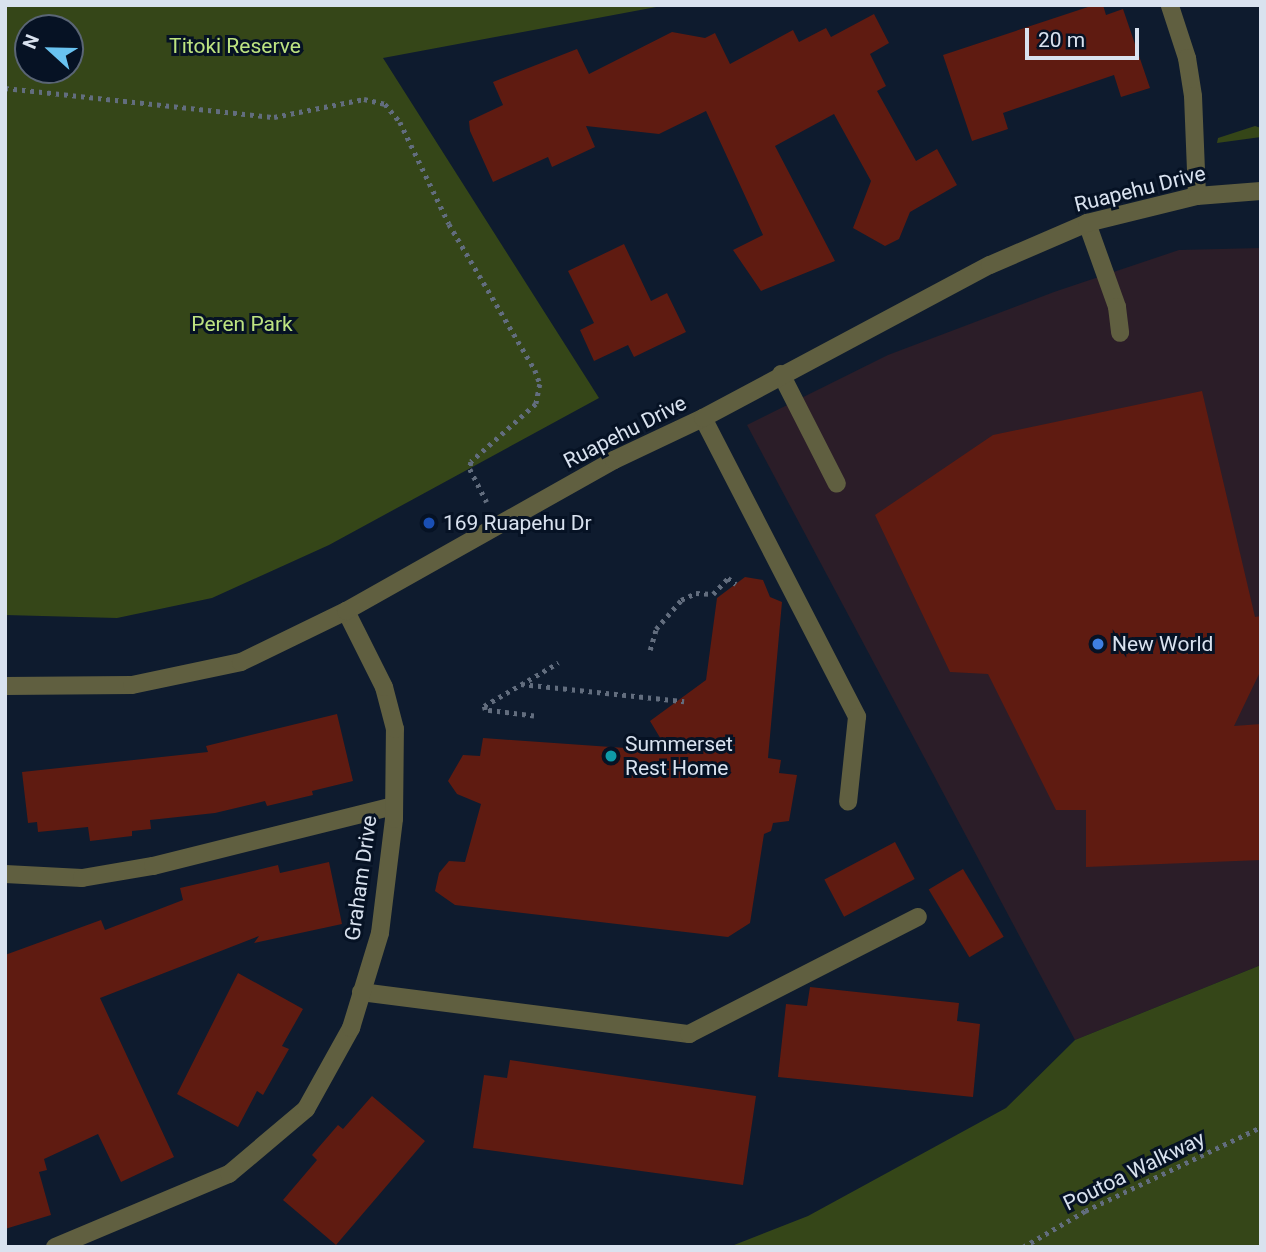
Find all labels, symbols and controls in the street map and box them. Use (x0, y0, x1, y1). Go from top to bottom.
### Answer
north arrow (14, 14, 84, 84)
scale bar (1028, 14, 1142, 58)
text: 20 m (1038, 28, 1085, 52)
text: N (18, 31, 44, 52)
park label: Titoki Reserve (169, 33, 301, 59)
street label: Ruapehu Drive (1072, 161, 1208, 217)
park label: Peren Park (191, 311, 293, 337)
street label: Ruapehu Drive (559, 390, 691, 474)
place label: 169 Ruapehu Dr (443, 510, 592, 536)
marker: 169 Ruapehu Dr (421, 515, 437, 531)
place label: New World (1112, 631, 1213, 657)
marker: New World (1090, 636, 1106, 652)
place label: Summerset Rest Home (625, 731, 733, 781)
marker: Summerset Rest Home (603, 748, 619, 764)
street label: Graham Drive (340, 814, 382, 942)
street label: Poutoa Walkway (1059, 1126, 1209, 1216)

